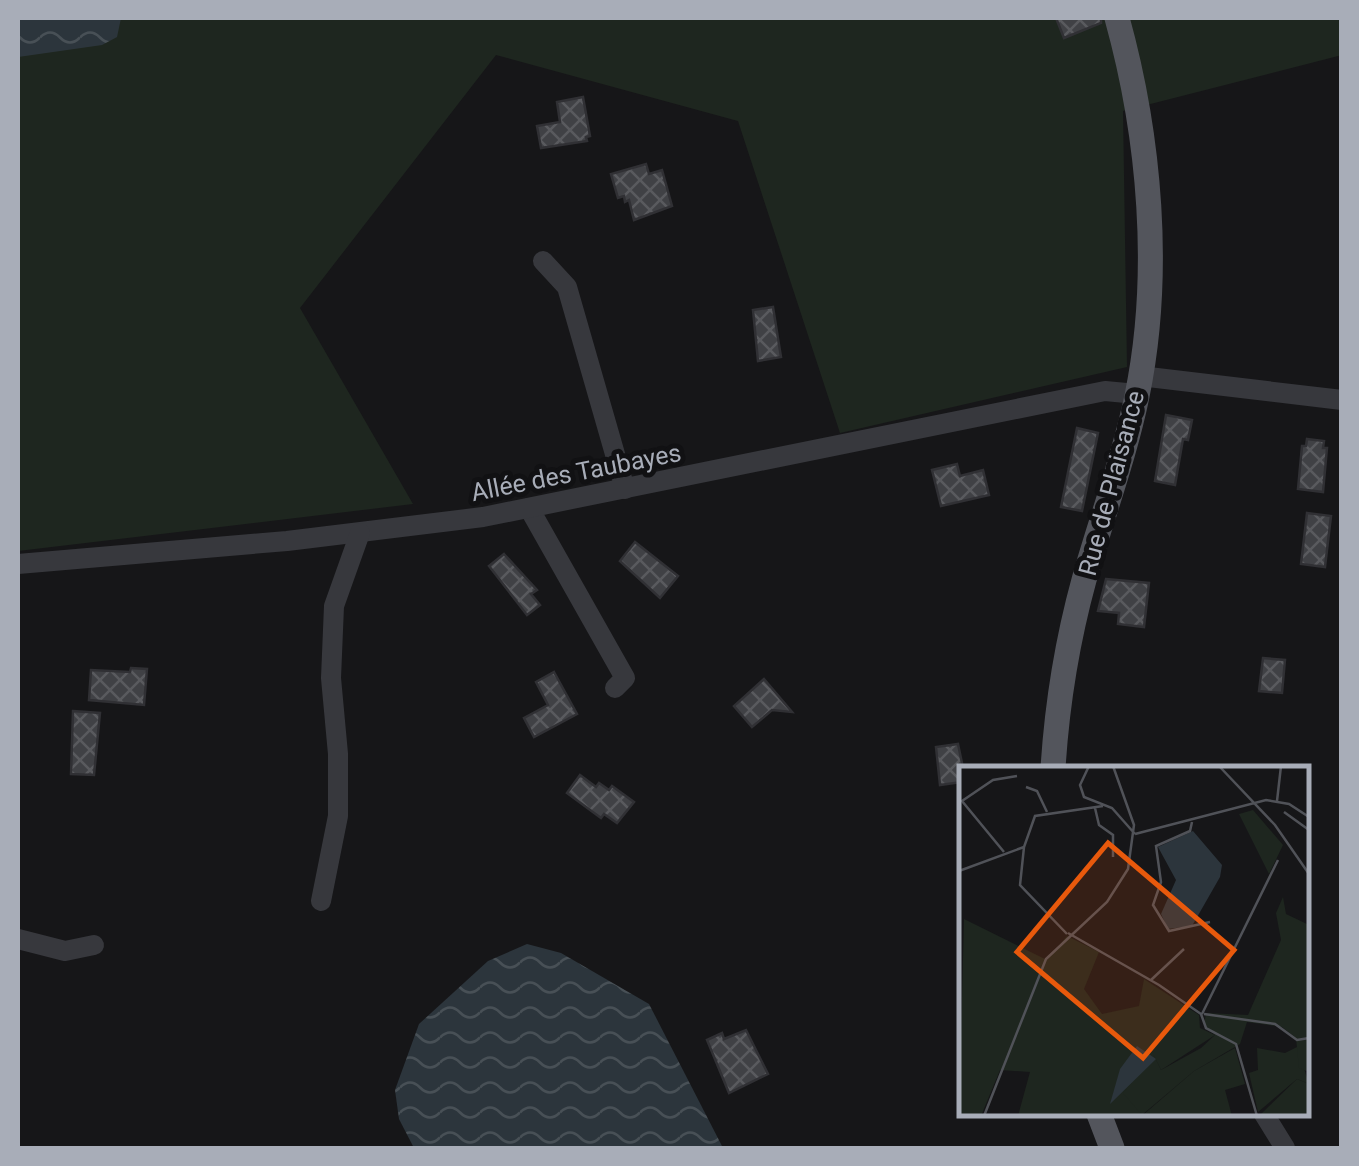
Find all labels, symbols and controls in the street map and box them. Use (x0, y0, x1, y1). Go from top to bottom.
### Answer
street label: Rue de Plaisance (1073, 387, 1150, 579)
street label: Allée des Taubayes (469, 438, 684, 507)
inset map (959, 766, 1309, 1116)

